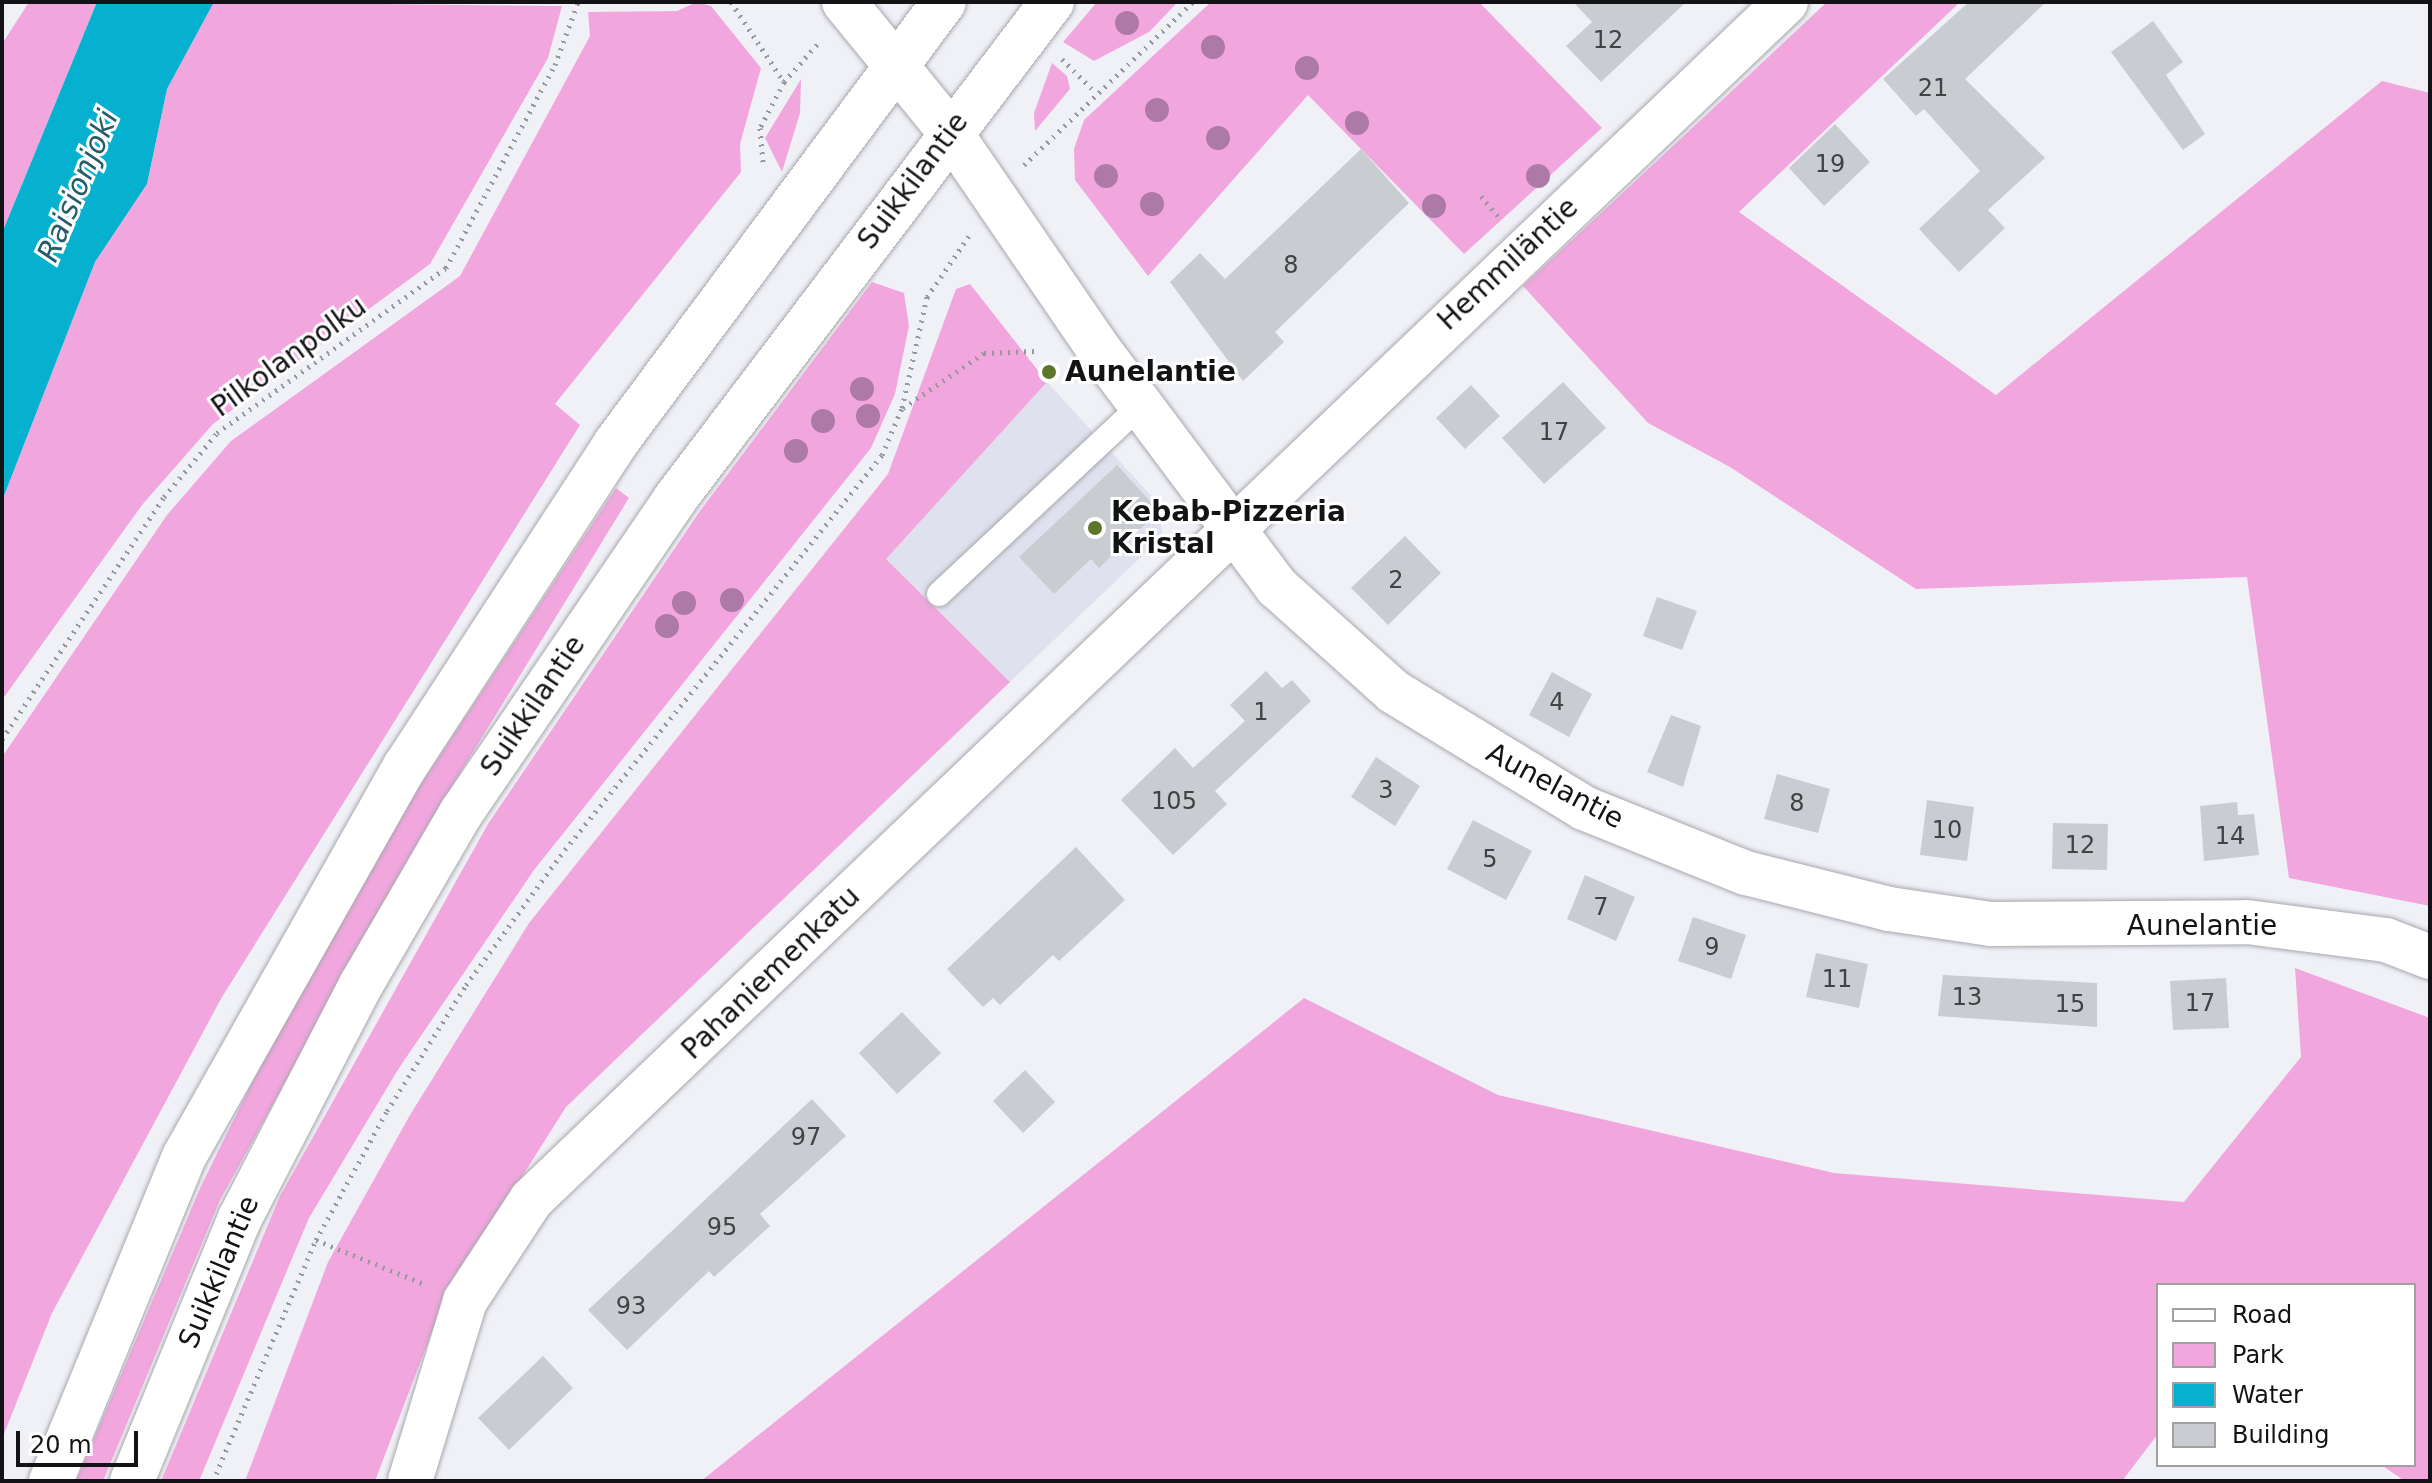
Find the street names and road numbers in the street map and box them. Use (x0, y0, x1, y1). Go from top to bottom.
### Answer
street label: Suikkilantie (851, 106, 975, 256)
street label: Hemmiläntie (1431, 191, 1585, 337)
street label: Pilkolanpolku (205, 290, 373, 424)
street label: Suikkilantie (474, 629, 592, 783)
street label: Aunelantie (1481, 736, 1629, 836)
street label: Pahaniemenkatu (675, 880, 867, 1066)
street label: Aunelantie (2127, 909, 2277, 943)
street label: Suikkilantie (172, 1191, 266, 1353)

